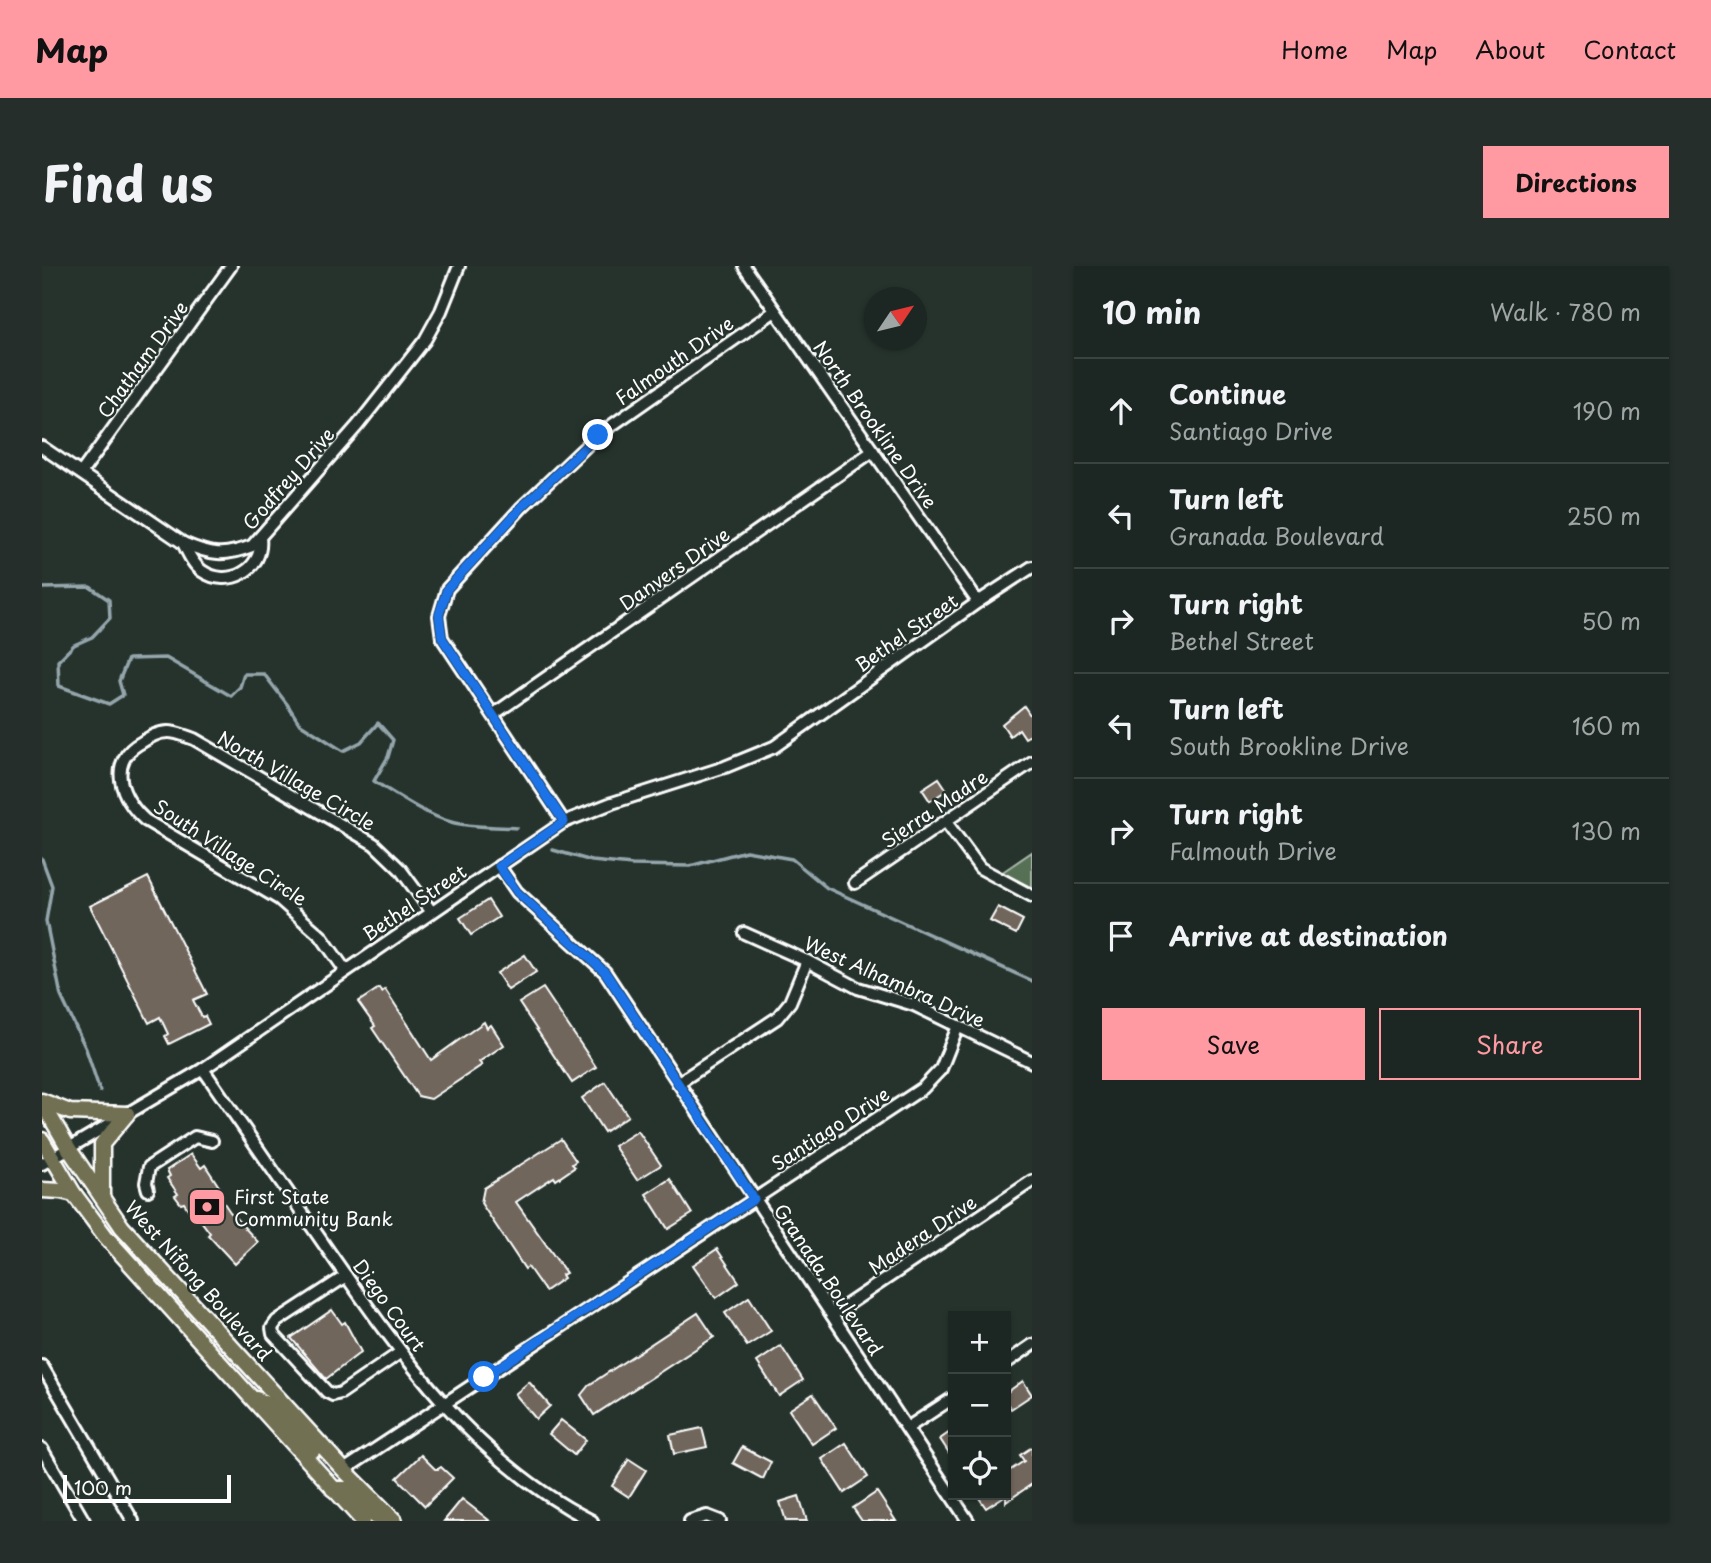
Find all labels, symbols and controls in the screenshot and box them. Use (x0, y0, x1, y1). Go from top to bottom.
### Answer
text: Map (35, 24, 108, 74)
text: Home (1281, 31, 1348, 67)
text: Map (1386, 31, 1437, 67)
text: About (1475, 31, 1545, 67)
text: Contact (1583, 31, 1676, 67)
text: Find us (42, 145, 213, 219)
button: Directions (1483, 146, 1669, 218)
north arrow (864, 287, 927, 350)
text: 10 min (1102, 289, 1201, 334)
text: Walk · 780 m (1490, 294, 1641, 329)
street label: Chatham Drive (90, 295, 194, 423)
street label: Falmouth Drive (609, 309, 739, 411)
street label: North Brookline Drive (807, 334, 945, 514)
text: Continue (1169, 374, 1286, 413)
icon: ahead (1102, 392, 1140, 430)
text: 190 m (1573, 393, 1641, 428)
text: Santiago Drive (1169, 413, 1333, 448)
route end (582, 419, 613, 450)
street label: Godfrey Drive (236, 421, 340, 535)
text: Turn left (1169, 479, 1284, 518)
icon: left (1102, 497, 1140, 535)
text: 250 m (1567, 498, 1641, 533)
text: Granada Boulevard (1169, 518, 1384, 553)
street label: Danvers Drive (613, 520, 735, 616)
text: Turn right (1169, 584, 1303, 623)
street label: Bethel Street (849, 586, 963, 678)
icon: right (1102, 602, 1140, 640)
text: 50 m (1581, 603, 1641, 638)
text: Bethel Street (1169, 623, 1314, 658)
text: Turn left (1169, 689, 1284, 728)
icon: left (1102, 707, 1140, 745)
text: 160 m (1572, 708, 1641, 743)
street label: North Village Circle (213, 723, 381, 837)
text: South Brookline Drive (1169, 728, 1409, 763)
street label: Sierra Madre (875, 762, 993, 854)
street label: South Village Circle (149, 792, 313, 912)
text: Turn right (1169, 794, 1303, 833)
icon: right (1102, 812, 1140, 850)
text: 130 m (1571, 813, 1641, 848)
text: Falmouth Drive (1169, 833, 1337, 868)
street label: Bethel Street (357, 857, 472, 947)
text: Arrive at destination (1169, 916, 1448, 955)
icon: arrive (1102, 917, 1140, 955)
street label: West Alhambra Drive (800, 928, 990, 1034)
button: Save (1102, 1008, 1365, 1080)
button: Share (1379, 1008, 1641, 1080)
street label: Santiago Drive (766, 1079, 894, 1177)
place label: First State Community Bank (234, 1182, 393, 1232)
bank icon: First State Community Bank (186, 1186, 228, 1228)
street label: Madera Drive (862, 1187, 982, 1281)
street label: West Nifong Boulevard (119, 1193, 279, 1367)
street label: Granada Boulevard (768, 1198, 890, 1361)
street label: Diego Court (347, 1253, 433, 1357)
map controls (948, 1311, 1011, 1500)
button: + (948, 1311, 1011, 1374)
route start (468, 1361, 499, 1392)
button: − (948, 1374, 1011, 1437)
button: locate (948, 1437, 1011, 1500)
scale bar (63, 1472, 231, 1504)
text: 100 m (74, 1473, 132, 1501)

